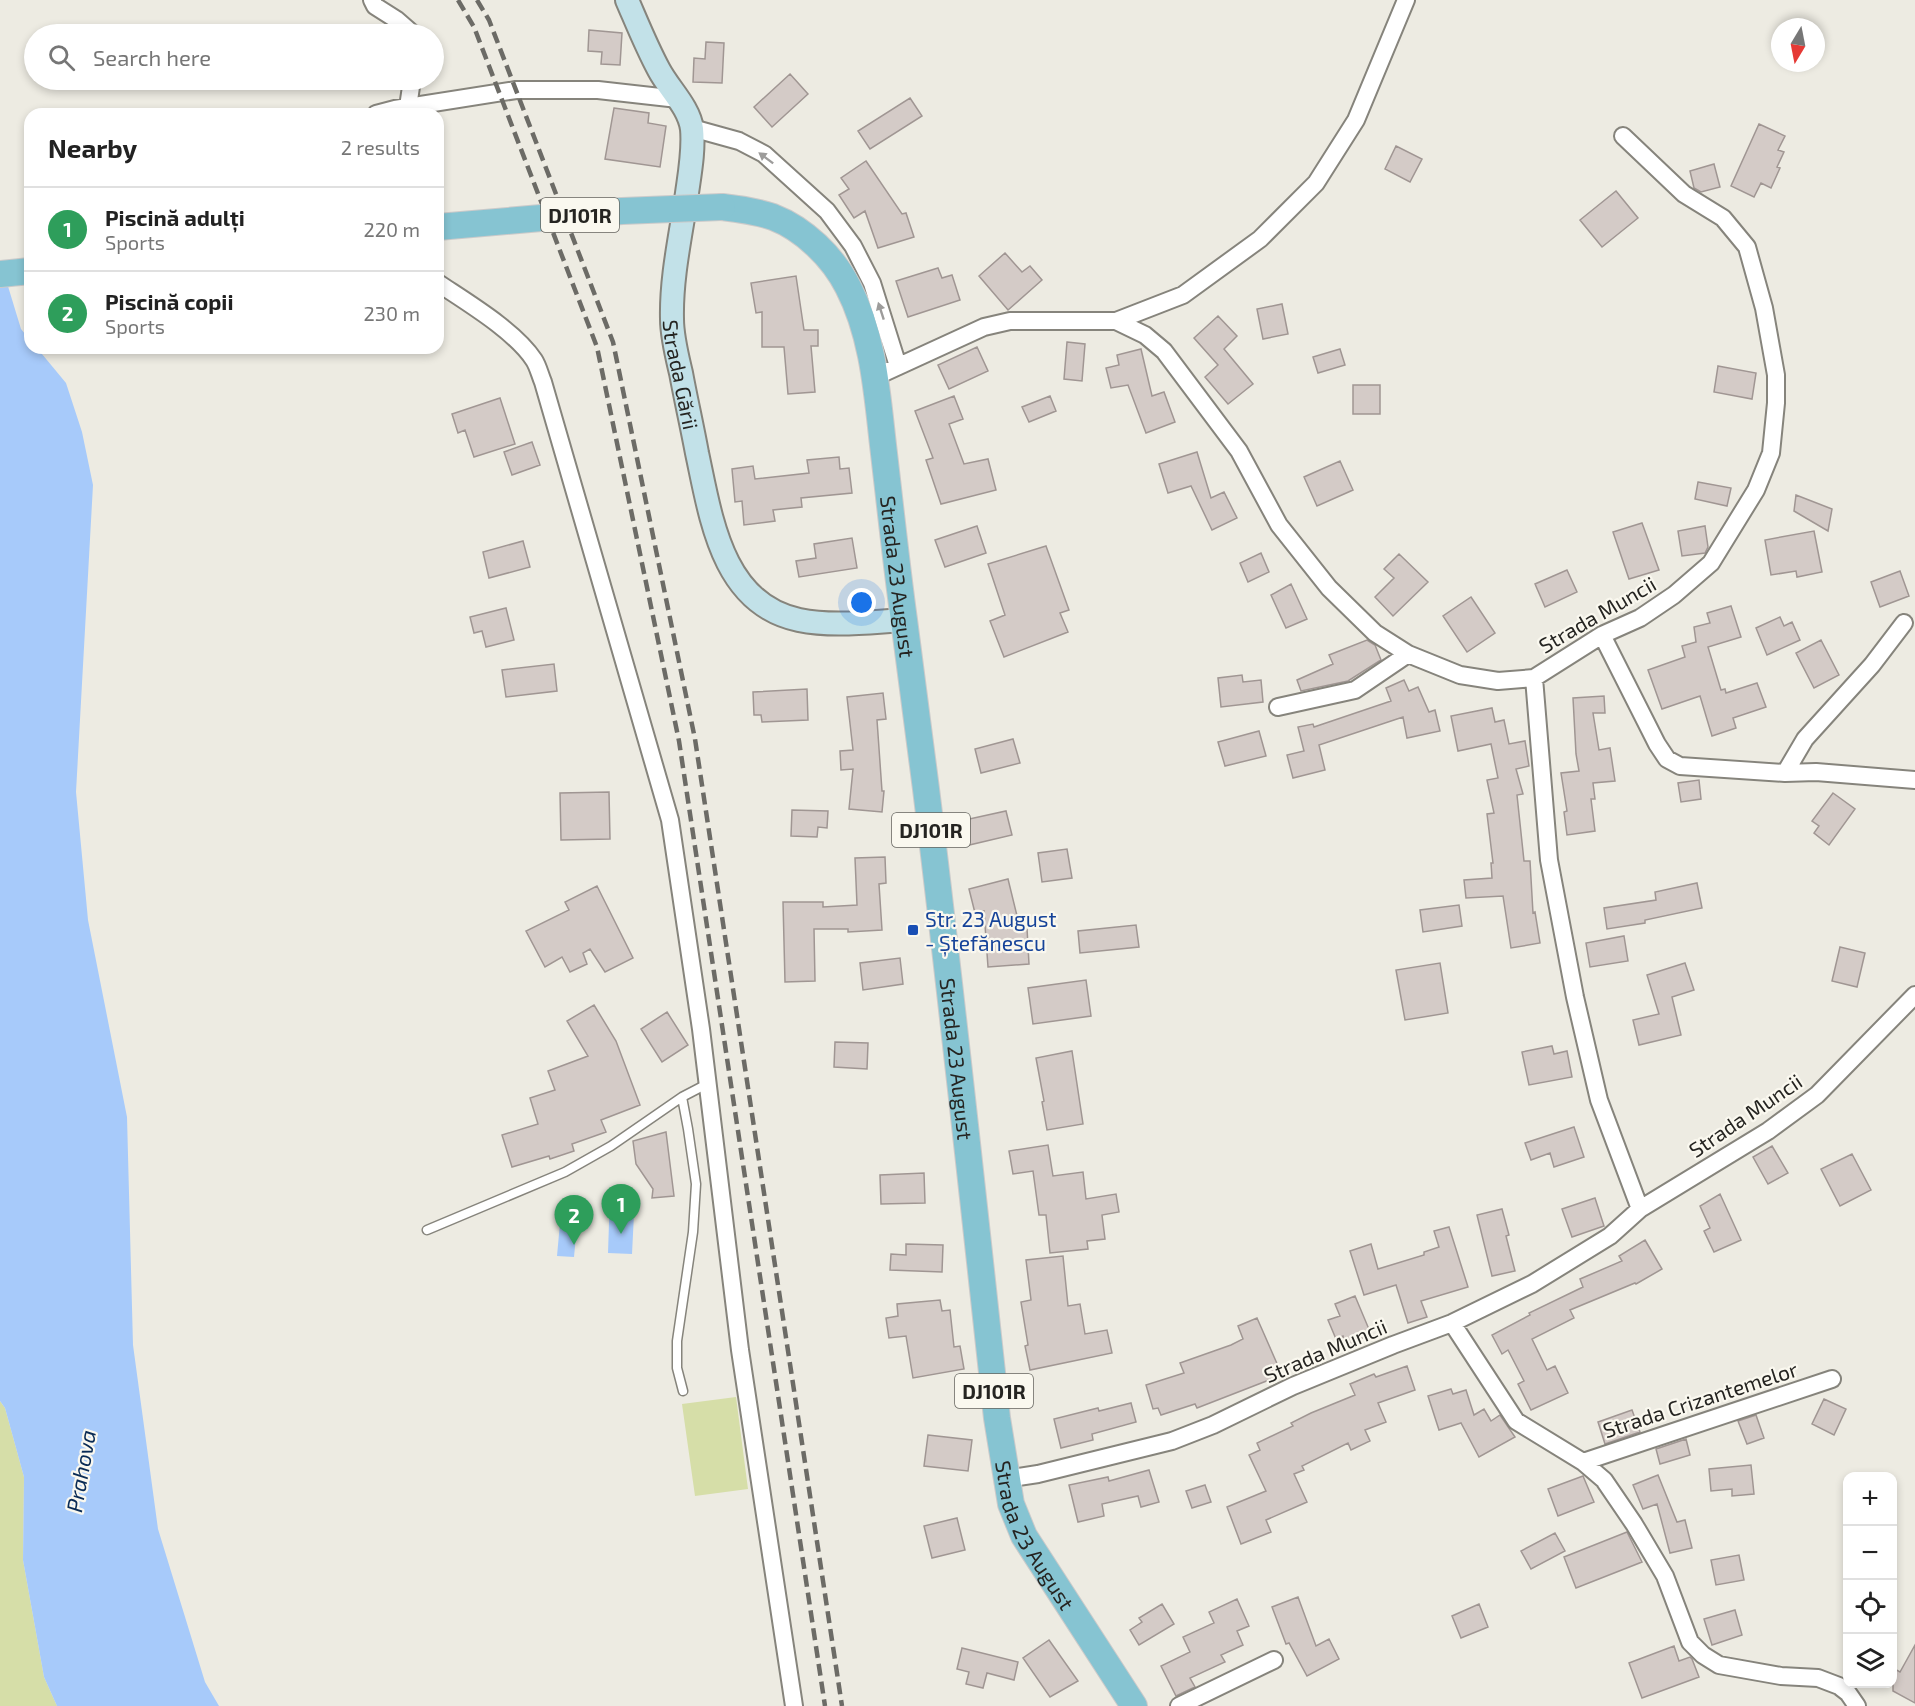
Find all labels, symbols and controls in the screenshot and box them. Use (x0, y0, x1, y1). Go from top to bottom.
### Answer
north arrow (1771, 18, 1825, 72)
search box (24, 24, 444, 90)
icon: search (45, 41, 78, 74)
text: Search here (93, 44, 211, 70)
text: Nearby (48, 132, 137, 163)
text: 2 results (341, 135, 420, 159)
one-way arrow (758, 151, 774, 164)
road number: DJ101R (541, 198, 619, 232)
text: Piscină adulți (105, 204, 245, 230)
text: 1 (63, 217, 72, 241)
text: 220 m (363, 217, 420, 241)
text: Sports (105, 230, 165, 254)
text: Piscină copii (105, 288, 234, 314)
text: 2 (62, 301, 73, 325)
text: 230 m (364, 301, 420, 325)
one-way arrow (875, 302, 885, 320)
text: Sports (105, 314, 165, 338)
street label: Strada Gării (659, 319, 705, 432)
street label: Strada 23 August (876, 494, 921, 659)
street label: Strada Muncii (1534, 570, 1660, 658)
your location (847, 588, 876, 617)
road number: DJ101R (892, 813, 970, 847)
place label: Str. 23 August - Ștefănescu (925, 906, 1056, 957)
marker: Str. 23 August - Ștefănescu (906, 923, 920, 937)
street label: Strada 23 August (936, 976, 979, 1141)
street label: Strada Muncii (1684, 1068, 1806, 1162)
pin: 1 (602, 1184, 640, 1234)
pin: 2 (554, 1196, 594, 1245)
street label: Strada Muncii (1260, 1313, 1390, 1387)
street label: Strada Crizantemelor (1599, 1356, 1801, 1442)
road number: DJ101R (955, 1374, 1033, 1408)
water label: Prahova (60, 1428, 100, 1514)
street label: Strada 23 August (992, 1459, 1080, 1614)
map controls (1843, 1472, 1897, 1688)
button: + (1843, 1472, 1897, 1526)
button: − (1843, 1526, 1897, 1580)
button: locate (1843, 1580, 1897, 1634)
button: layers (1843, 1634, 1897, 1688)

